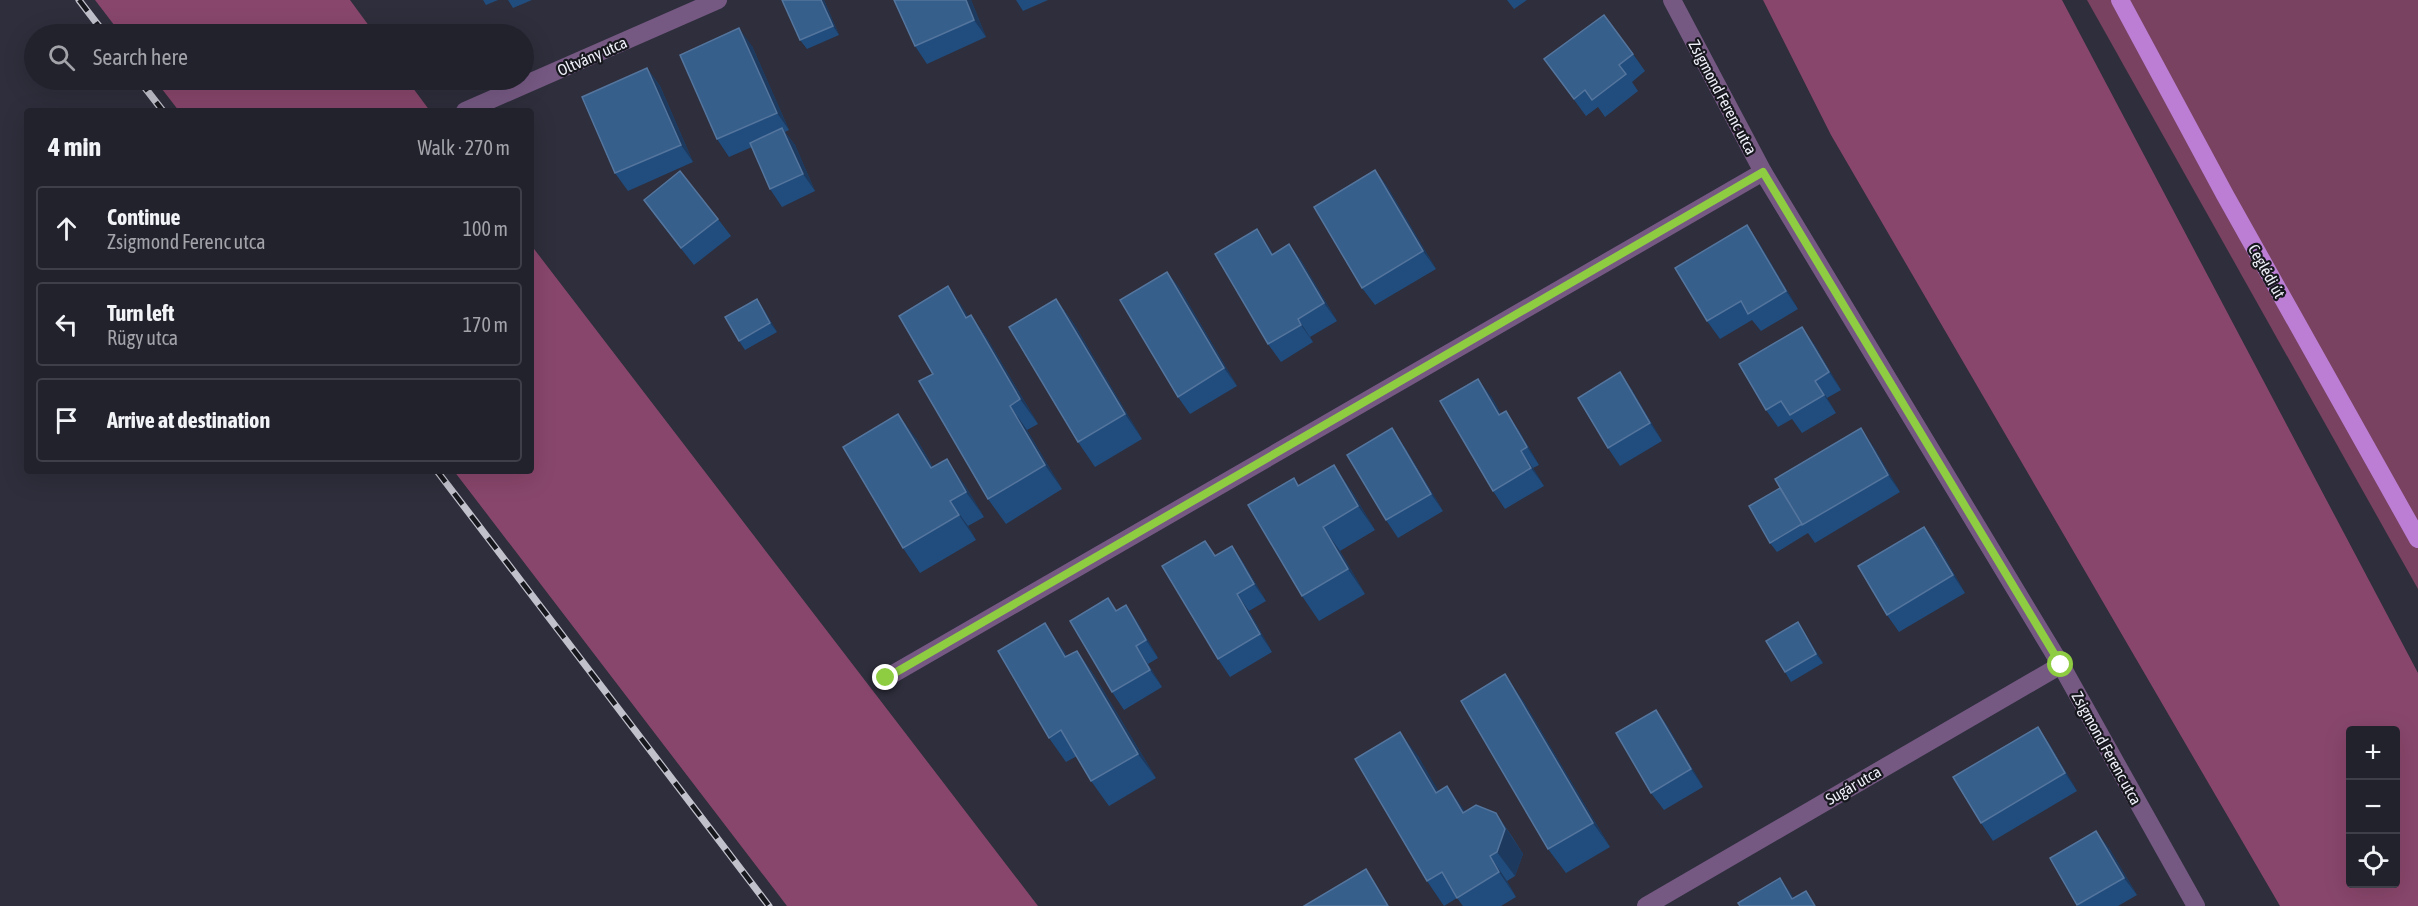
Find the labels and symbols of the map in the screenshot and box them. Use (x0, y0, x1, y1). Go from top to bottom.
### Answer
street label: Oltvány utca (554, 33, 630, 80)
street label: Zsigmond Ferenc utca (1684, 37, 1761, 158)
street label: Ceglédi út (2244, 241, 2289, 302)
route start (2047, 651, 2073, 677)
route end (872, 664, 898, 690)
street label: Zsigmond Ferenc utca (2068, 688, 2146, 808)
street label: Sugár utca (1822, 762, 1884, 809)

